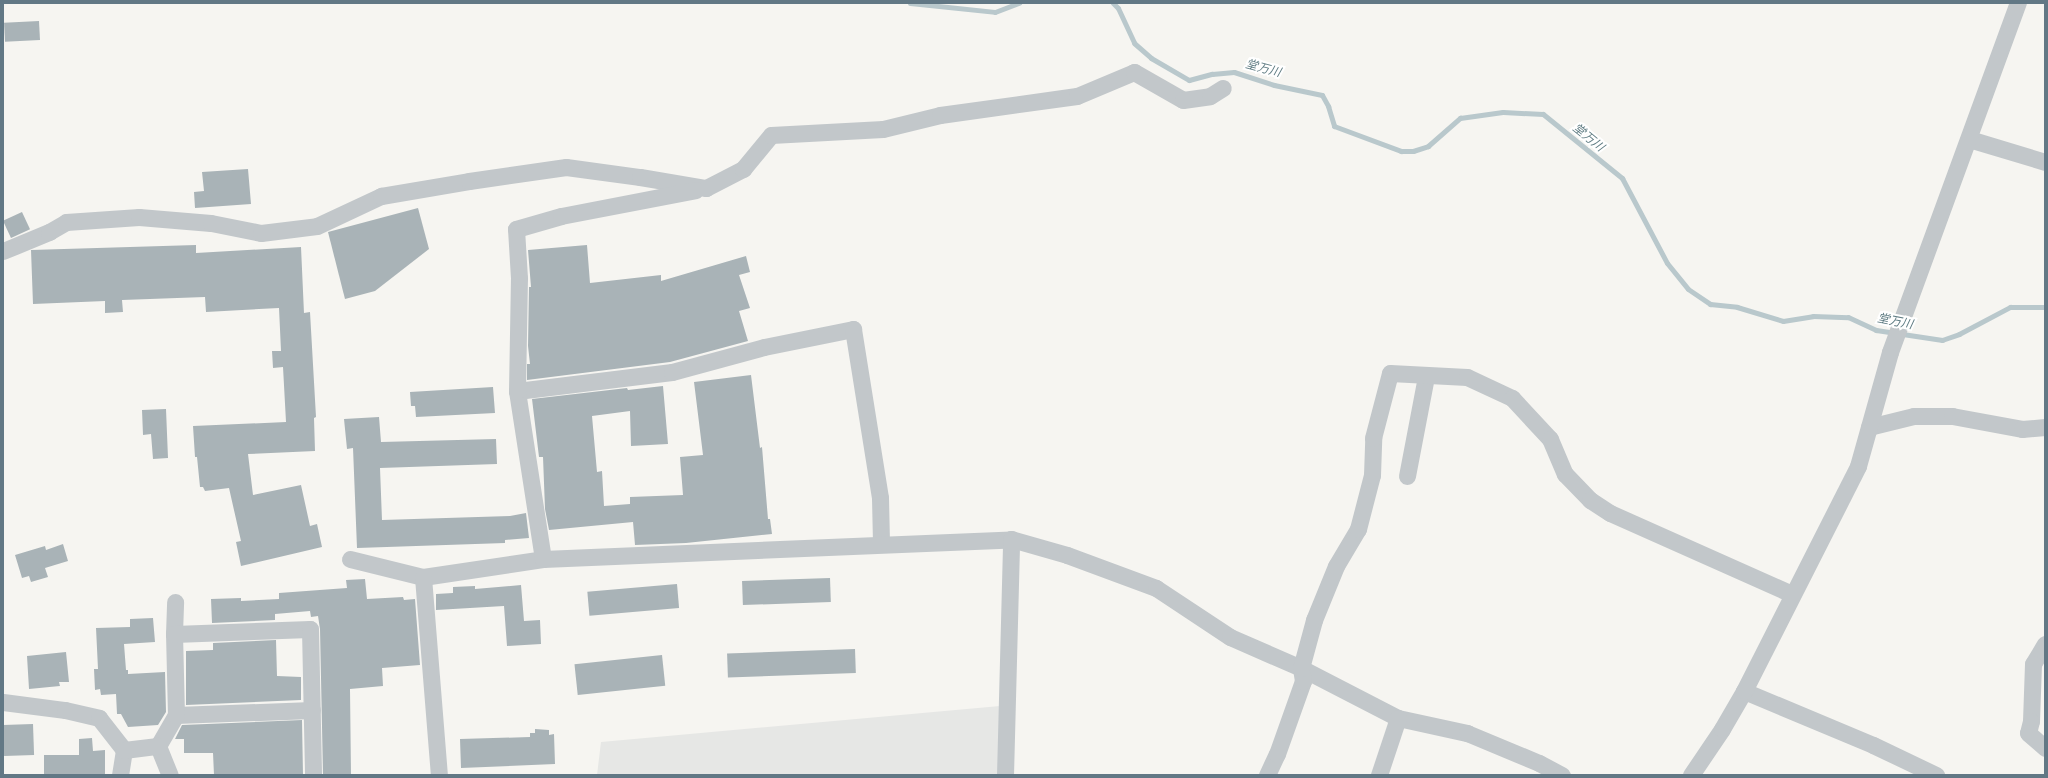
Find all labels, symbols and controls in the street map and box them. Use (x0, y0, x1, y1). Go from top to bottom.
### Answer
water label: 堂万川 (1244, 57, 1282, 81)
water label: 堂万川 (1569, 121, 1607, 155)
water label: 堂万川 (1876, 311, 1914, 333)

